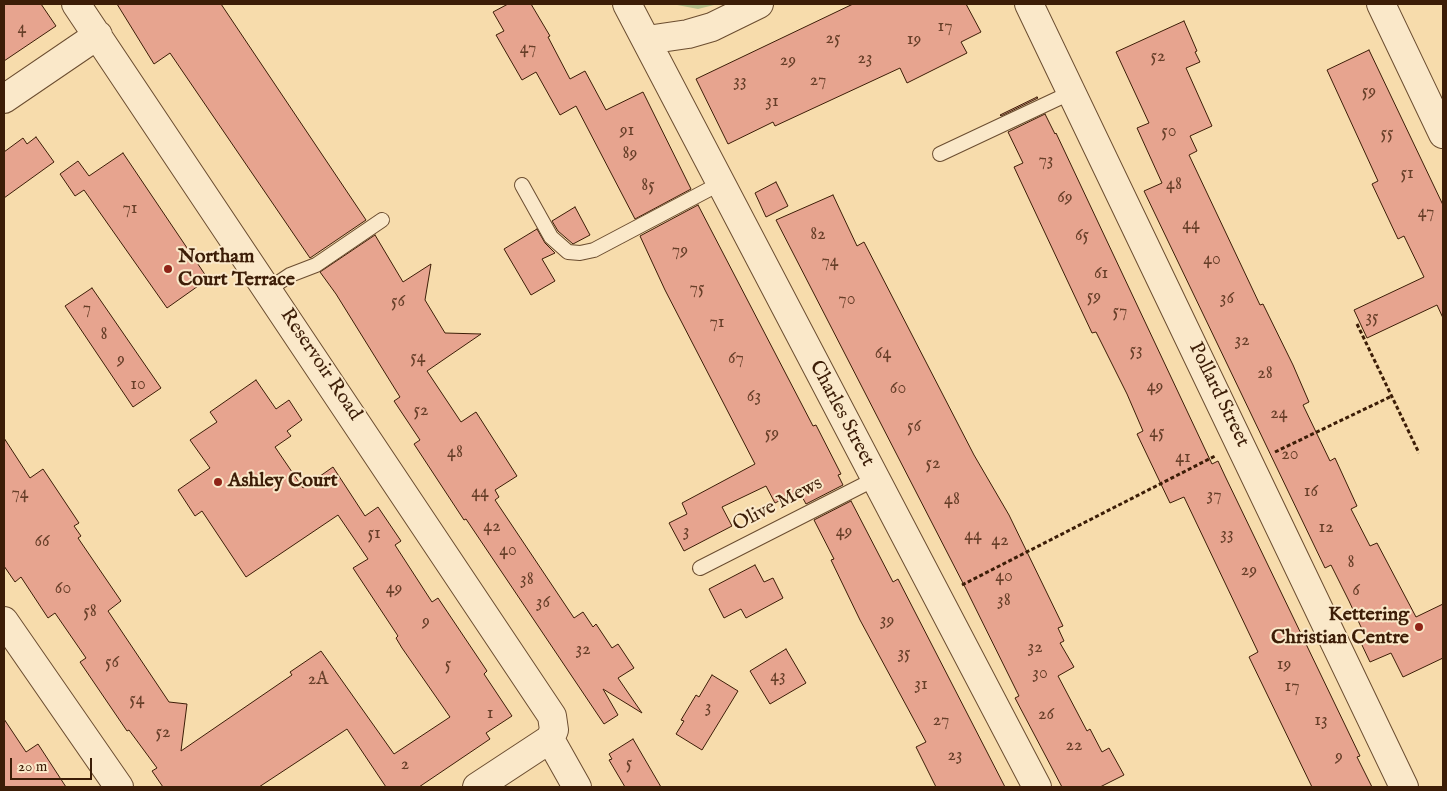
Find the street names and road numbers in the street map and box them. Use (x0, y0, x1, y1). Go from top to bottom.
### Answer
street label: Reservoir Road (274, 305, 366, 425)
street label: Pollard Street (1182, 339, 1254, 451)
street label: Charles Street (803, 357, 879, 471)
street label: Olive Mews (729, 472, 827, 538)

